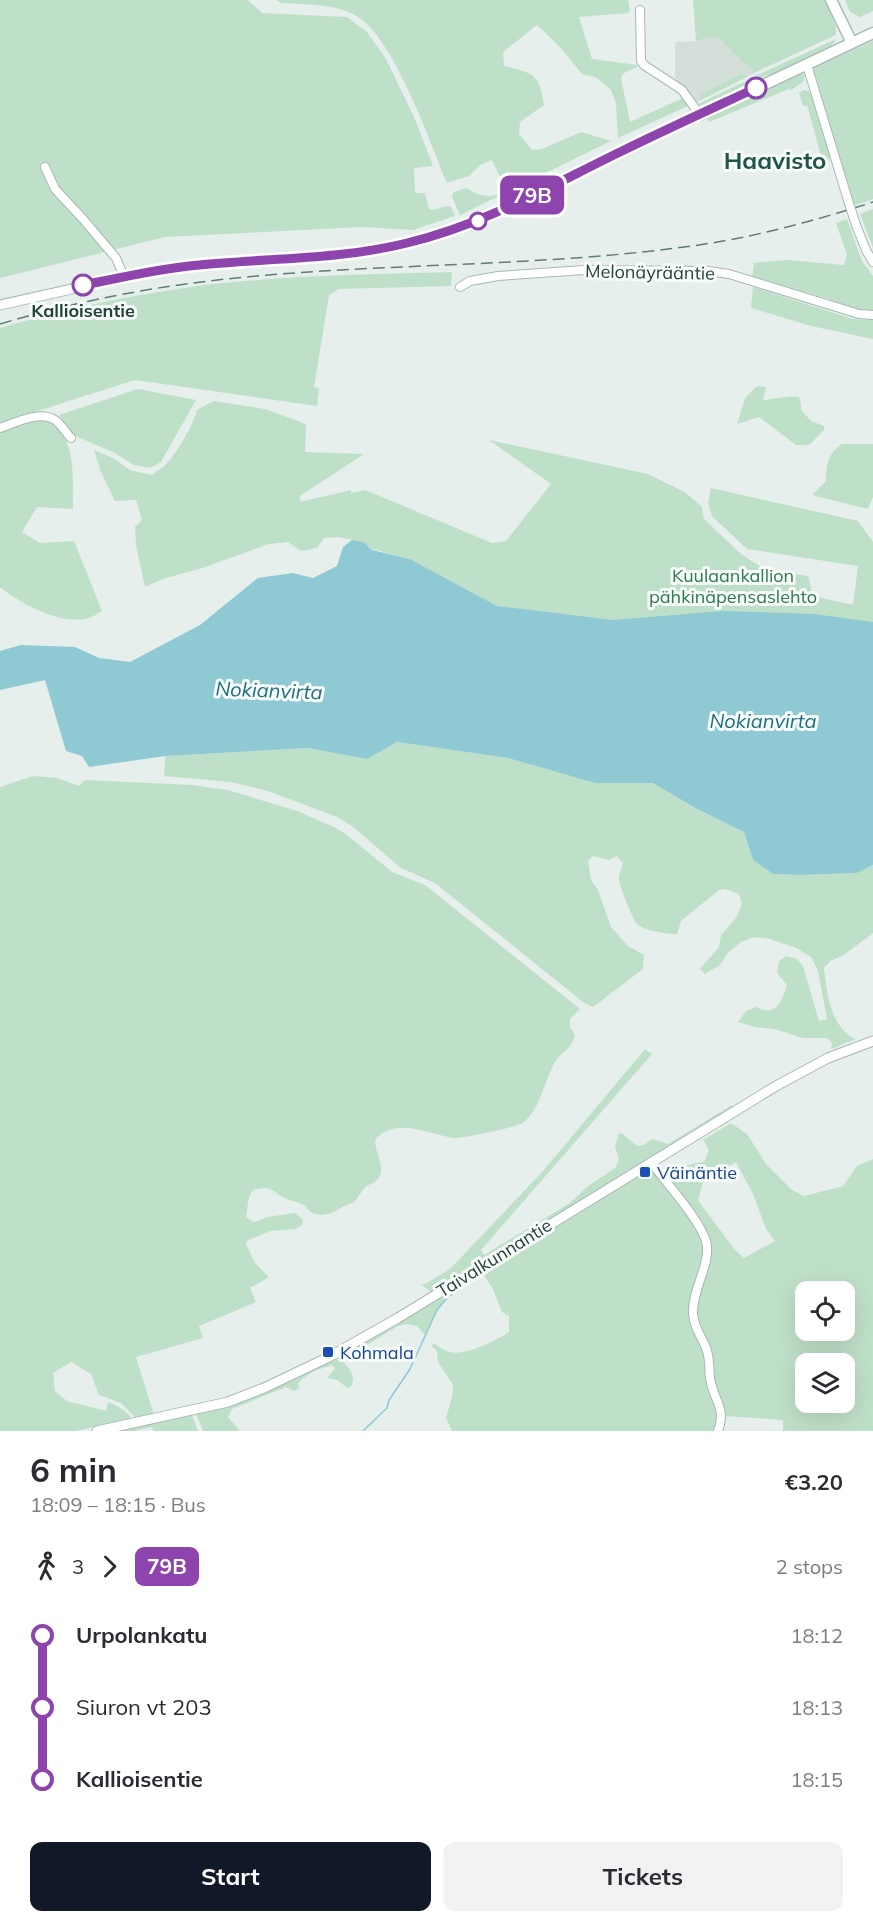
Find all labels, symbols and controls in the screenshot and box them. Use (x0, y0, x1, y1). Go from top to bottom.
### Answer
unlabelled marker (745, 77, 767, 99)
district label: Haavisto (724, 145, 826, 175)
line badge: 79B (498, 176, 566, 214)
text: 79B (512, 182, 552, 208)
unlabelled marker (469, 212, 487, 230)
street label: Melonäyrääntie (585, 259, 715, 285)
marker: Kallioisentie (72, 274, 94, 296)
place label: Kallioisentie (31, 299, 135, 322)
park label: Kuulaankallion pähkinäpensaslehto (649, 564, 817, 608)
water label: Nokianvirta (215, 676, 323, 704)
water label: Nokianvirta (709, 708, 817, 733)
place label: Väinäntie (657, 1161, 737, 1184)
marker: Väinäntie (638, 1165, 652, 1179)
street label: Taivalkunnantie (432, 1213, 556, 1303)
map controls (795, 1281, 855, 1413)
button: locate (795, 1281, 855, 1341)
place label: Kohmala (340, 1341, 414, 1364)
marker: Kohmala (321, 1345, 335, 1359)
button: layers (795, 1353, 855, 1413)
text: 6 min (30, 1449, 117, 1490)
text: €3.20 (785, 1468, 843, 1496)
text: 18:09 – 18:15 · Bus (30, 1492, 206, 1517)
icon: walk (30, 1550, 63, 1583)
icon: forward (93, 1550, 126, 1583)
text: 79B (147, 1553, 187, 1579)
text: 3 (72, 1554, 84, 1579)
text: 2 stops (776, 1554, 843, 1579)
text: Urpolankatu (76, 1621, 207, 1649)
text: 18:12 (790, 1623, 843, 1648)
text: Siuron vt 203 (76, 1693, 212, 1721)
text: 18:13 (790, 1695, 843, 1720)
text: Kallioisentie (76, 1765, 203, 1793)
text: 18:15 (790, 1767, 843, 1792)
button: Start (30, 1842, 431, 1911)
button: Tickets (443, 1842, 843, 1911)

